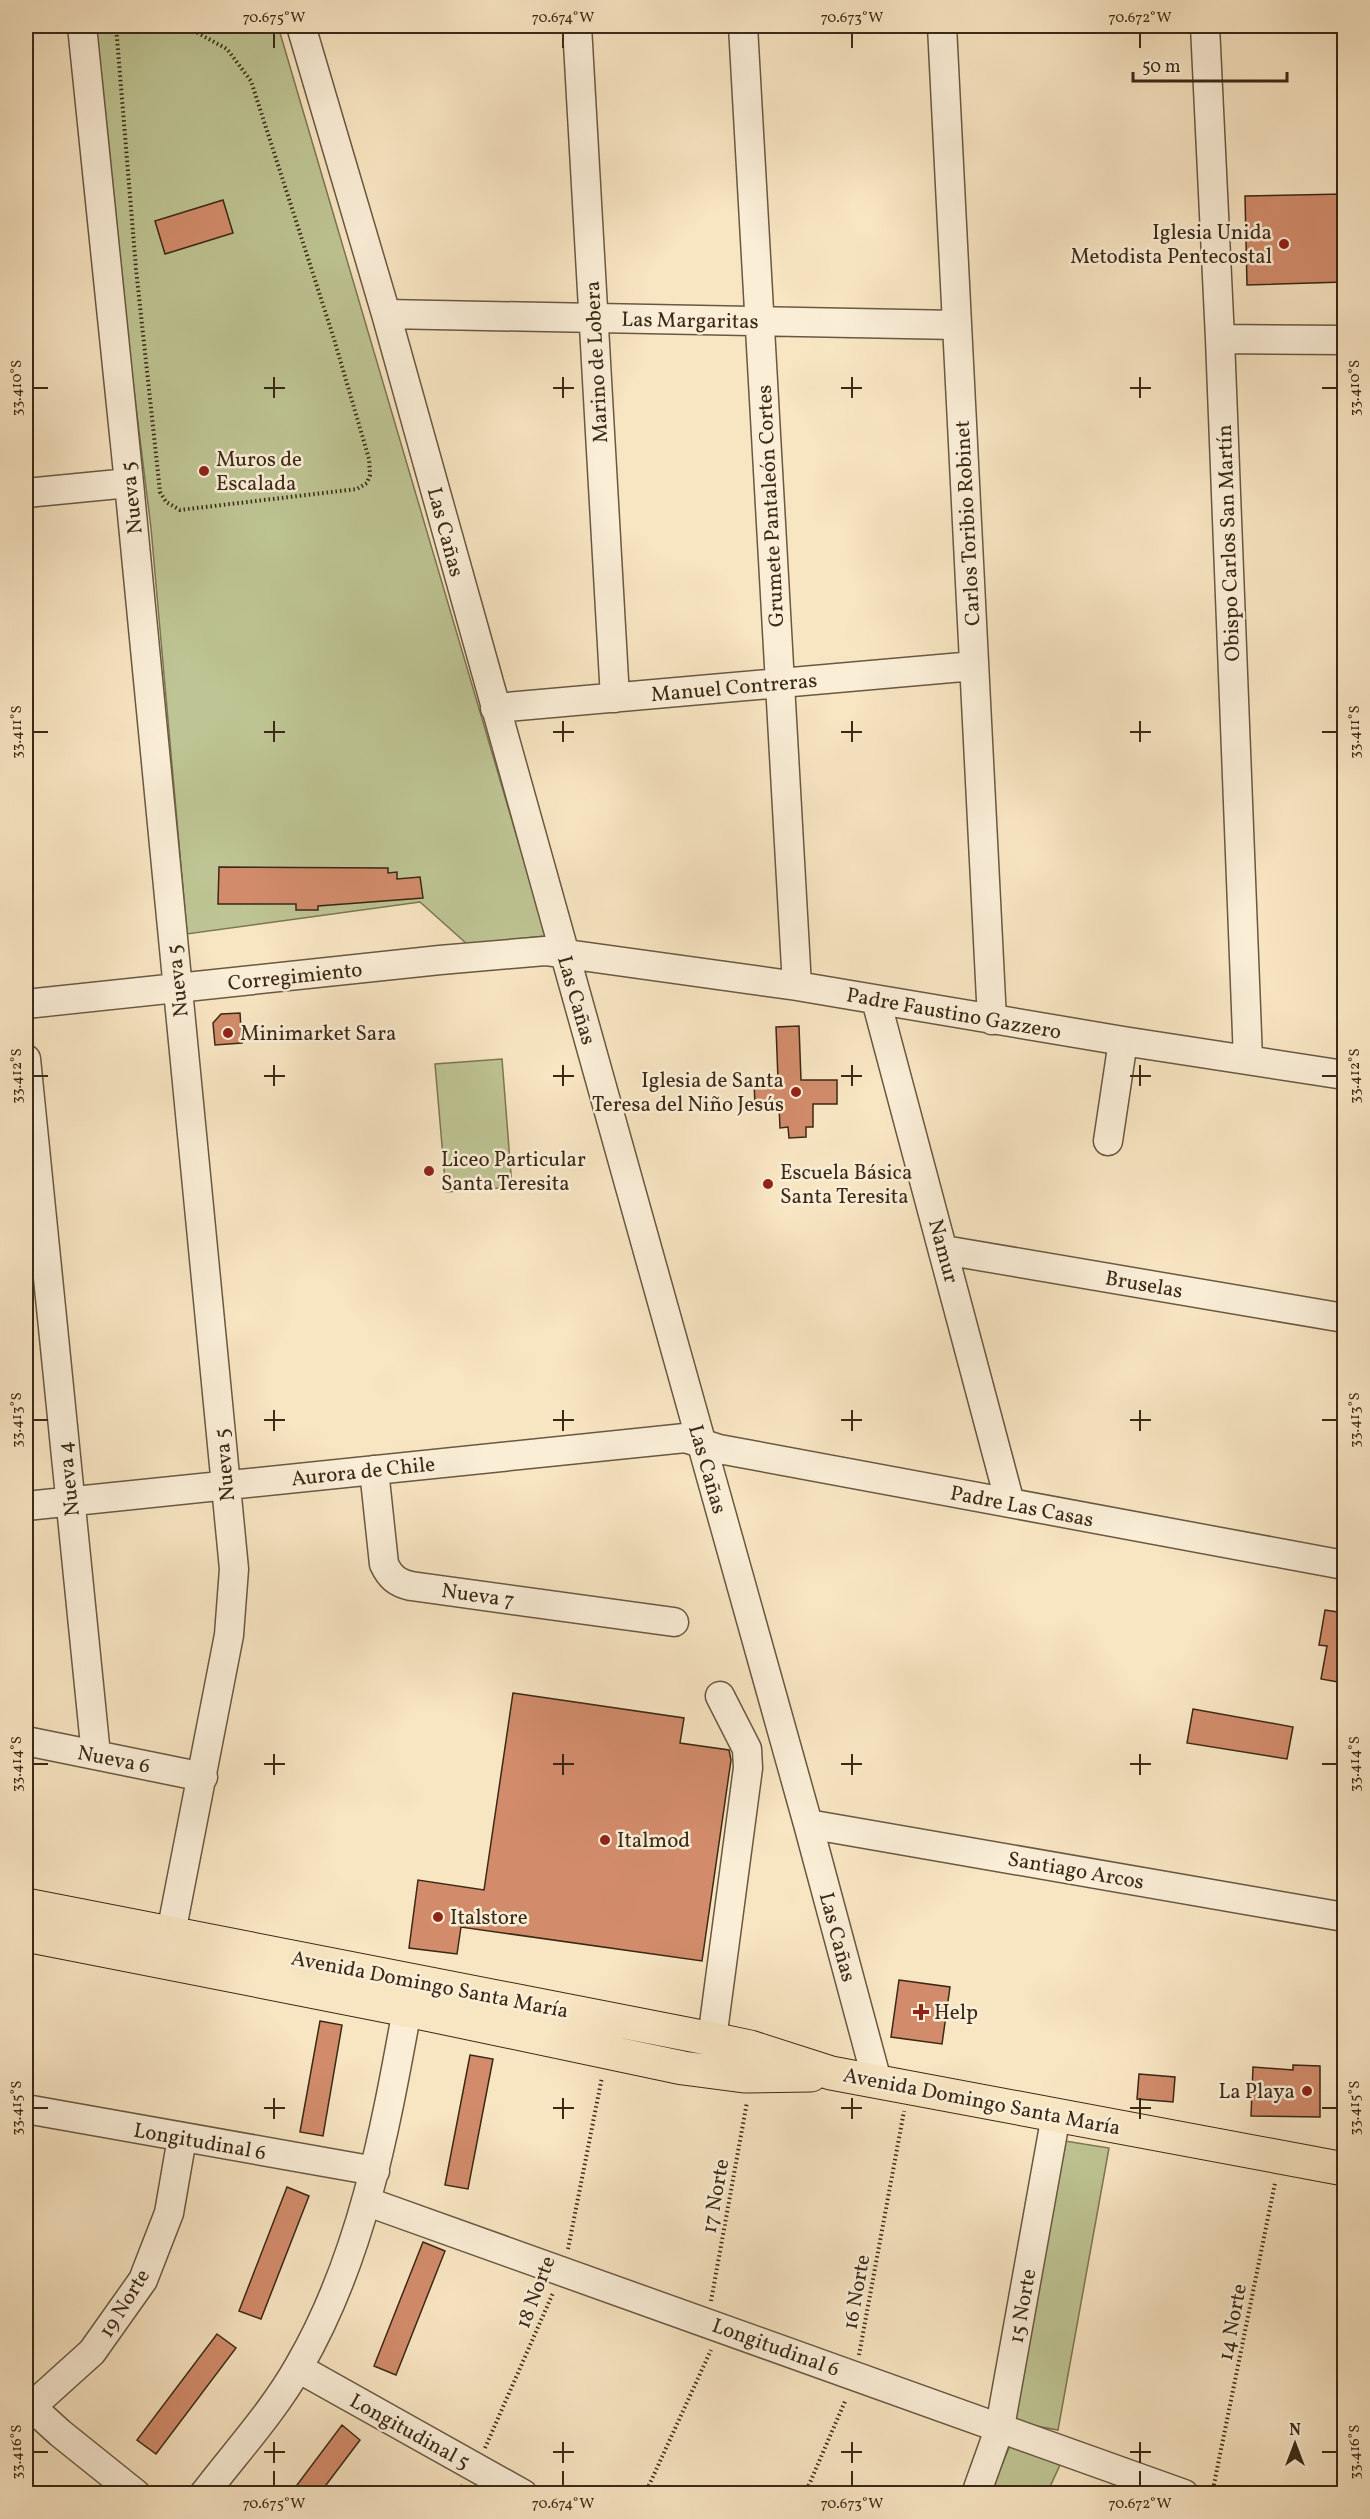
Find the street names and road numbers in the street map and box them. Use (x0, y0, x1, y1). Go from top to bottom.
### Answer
street label: Marino de Lobera (579, 280, 616, 444)
street label: Las Margaritas (621, 306, 759, 337)
street label: Grumete Pantaleón Cortes (751, 384, 792, 628)
street label: Carlos Toribio Robinet (949, 419, 988, 626)
street label: Obispo Carlos San Martín (1211, 424, 1248, 662)
street label: Nueva 5 (114, 460, 151, 536)
street label: Las Cañas (419, 484, 470, 580)
street label: Manuel Contreras (650, 667, 818, 710)
street label: Nueva 5 (160, 943, 197, 1019)
street label: Las Cañas (549, 952, 602, 1048)
street label: Corregimiento (226, 956, 364, 999)
street label: Padre Faustino Gazzero (844, 981, 1064, 1048)
street label: Namur (920, 1216, 965, 1287)
street label: Bruselas (1103, 1264, 1185, 1307)
street label: Las Cañas (680, 1421, 733, 1517)
street label: Nueva 5 (208, 1427, 243, 1503)
street label: Nueva 4 (51, 1440, 88, 1518)
street label: Aurora de Chile (290, 1451, 437, 1494)
street label: Padre Las Casas (948, 1479, 1096, 1536)
street label: Nueva 7 (440, 1577, 516, 1616)
street label: Nueva 6 (75, 1739, 153, 1782)
street label: Santiago Arcos (1005, 1845, 1146, 1898)
street label: Las Cañas (811, 1889, 862, 1985)
street label: Avenida Domingo Santa María (289, 1944, 571, 2027)
street label: Avenida Domingo Santa María (841, 2061, 1123, 2144)
street label: Longitudinal 6 (131, 2117, 268, 2168)
street label: 17 Norte (696, 2157, 737, 2236)
street label: 18 Norte (509, 2252, 564, 2333)
street label: 16 Norte (837, 2252, 878, 2332)
street label: 19 Norte (93, 2264, 158, 2344)
street label: 15 Norte (1003, 2267, 1044, 2346)
street label: 14 Norte (1212, 2281, 1255, 2363)
street label: Longitudinal 6 (708, 2312, 843, 2385)
street label: Longitudinal 5 (344, 2387, 475, 2477)

